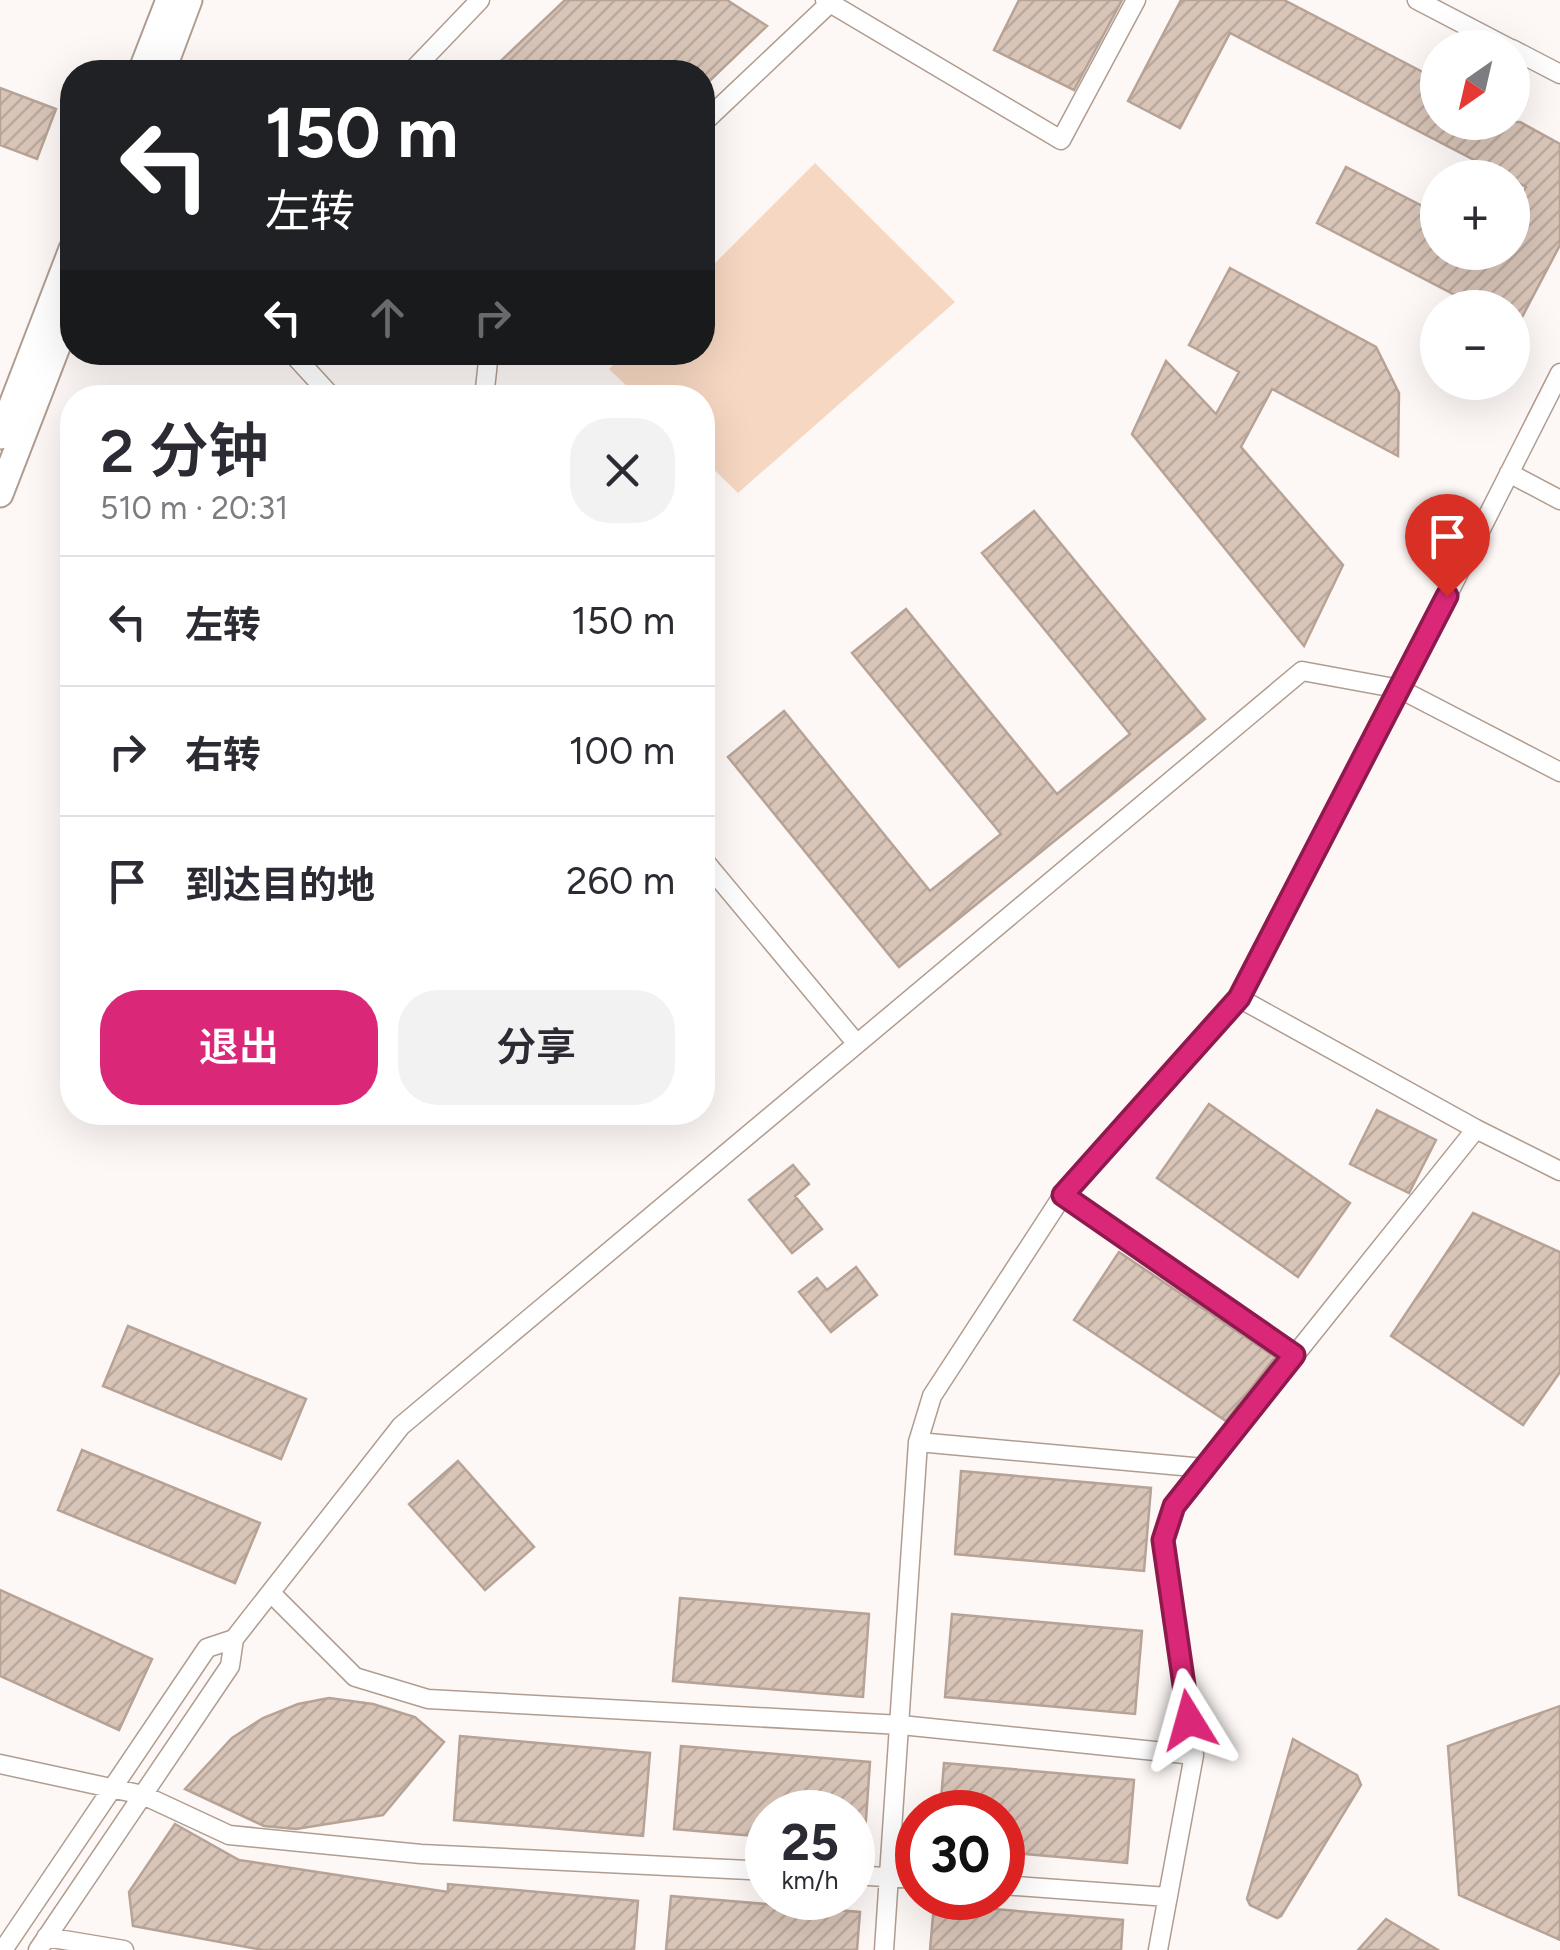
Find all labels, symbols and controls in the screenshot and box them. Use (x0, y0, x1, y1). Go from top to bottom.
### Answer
north arrow (1420, 30, 1530, 140)
map controls (1420, 30, 1530, 400)
text: 150 m (265, 90, 458, 175)
icon: left (100, 100, 230, 230)
button: + (1420, 160, 1530, 270)
text: 左转 (265, 184, 355, 238)
icon: left (255, 290, 310, 345)
icon: ahead (360, 290, 415, 345)
icon: right (465, 290, 520, 345)
button: − (1420, 290, 1530, 400)
text: 2 分钟 (100, 415, 269, 487)
button: close (570, 418, 675, 523)
text: 510 m · 20:31 (100, 489, 288, 527)
pin (1405, 494, 1490, 597)
icon: arrive (1420, 509, 1475, 564)
icon: left (100, 594, 155, 649)
text: 150 m (571, 598, 675, 644)
text: 左转 (185, 602, 261, 648)
icon: right (100, 724, 155, 779)
text: 100 m (569, 728, 675, 774)
text: 右转 (185, 732, 261, 778)
icon: arrive (100, 854, 155, 909)
text: 260 m (566, 858, 675, 904)
text: 到达目的地 (185, 862, 375, 908)
button: 退出 (100, 990, 378, 1105)
button: 分享 (398, 990, 675, 1105)
position arrow (1137, 1668, 1241, 1772)
speed limit sign: 30 (895, 1790, 1025, 1920)
text: 25 (781, 1812, 839, 1873)
text: km/h (781, 1865, 839, 1895)

